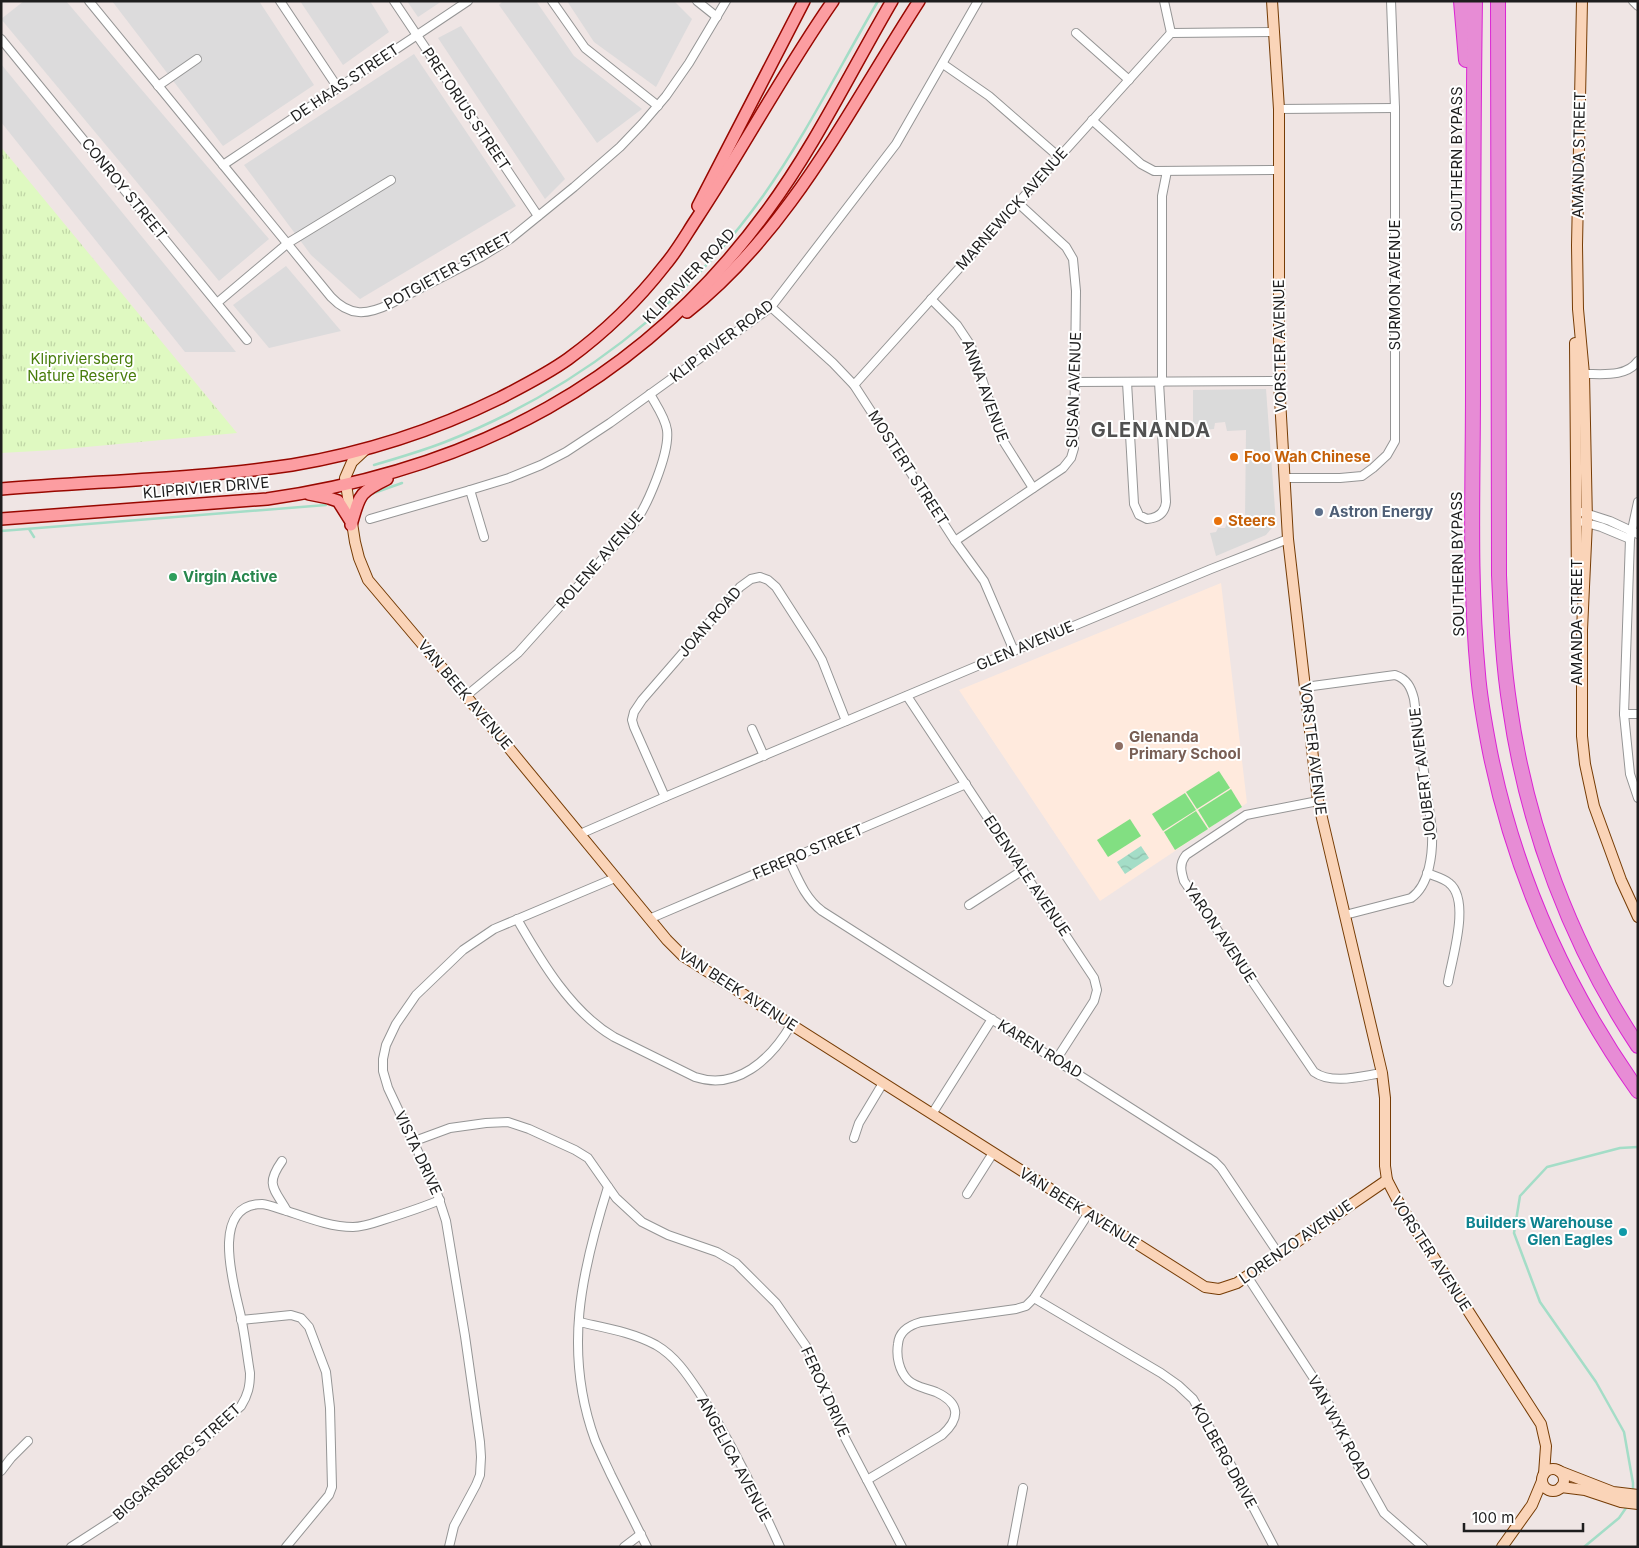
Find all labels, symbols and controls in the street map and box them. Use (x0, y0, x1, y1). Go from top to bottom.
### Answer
street label: DE HAAS STREET (287, 39, 403, 126)
street label: PRETORIUS STREET (418, 44, 515, 174)
street label: SOUTHERN BYPASS (1447, 86, 1466, 232)
street label: AMANDA STREET (1568, 91, 1589, 219)
street label: CONROY STREET (78, 134, 171, 243)
street label: MARNEWICK AVENUE (952, 144, 1072, 274)
street label: SURMON AVENUE (1385, 219, 1404, 351)
street label: KLIPRIVIER ROAD (638, 224, 739, 327)
street label: POTGIETER STREET (380, 228, 515, 314)
street label: VORSTER AVENUE (1269, 279, 1290, 413)
street label: KLIP RIVER ROAD (666, 295, 777, 386)
street label: SUSAN AVENUE (1062, 331, 1085, 449)
street label: ANNA AVENUE (958, 337, 1013, 445)
park label: Klipriviersberg Nature Reserve (27, 349, 137, 385)
street label: MOSTERT STREET (864, 407, 953, 529)
district label: GLENANDA (1091, 418, 1211, 442)
place label: Foo Wah Chinese (1244, 447, 1371, 466)
marker: Foo Wah Chinese (1228, 451, 1240, 463)
street label: KLIPRIVIER DRIVE (142, 473, 270, 503)
street label: SOUTHERN BYPASS (1447, 491, 1468, 637)
place label: Astron Energy (1329, 502, 1433, 521)
marker: Astron Energy (1313, 506, 1325, 518)
street label: ROLENE AVENUE (552, 507, 647, 612)
place label: Steers (1228, 511, 1276, 530)
marker: Steers (1212, 515, 1224, 527)
street label: AMANDA STREET (1567, 558, 1586, 686)
place label: Virgin Active (183, 567, 277, 586)
marker: Virgin Active (167, 571, 179, 583)
street label: JOAN ROAD (674, 583, 745, 661)
street label: GLEN AVENUE (973, 616, 1077, 675)
street label: VAN BEEK AVENUE (414, 636, 517, 753)
street label: VORSTER AVENUE (1296, 682, 1331, 816)
street label: JOUBERT AVENUE (1405, 707, 1440, 842)
place label: Glenanda Primary School (1129, 727, 1241, 763)
marker: Glenanda Primary School (1113, 740, 1125, 752)
street label: EDENVALE AVENUE (980, 812, 1075, 940)
street label: FERERO STREET (750, 820, 866, 883)
street label: YARON AVENUE (1180, 879, 1261, 986)
street label: VAN BEEK AVENUE (675, 944, 801, 1035)
street label: KAREN ROAD (994, 1015, 1086, 1082)
street label: VISTA DRIVE (391, 1108, 446, 1198)
street label: VAN BEEK AVENUE (1016, 1163, 1143, 1252)
street label: VORSTER AVENUE (1387, 1193, 1476, 1315)
street label: LORENZO AVENUE (1235, 1195, 1356, 1288)
place label: Builders Warehouse Glen Eagles (1466, 1213, 1613, 1249)
marker: Builders Warehouse Glen Eagles (1617, 1226, 1629, 1238)
street label: FEROX DRIVE (797, 1344, 854, 1440)
street label: VAN WYK ROAD (1304, 1372, 1375, 1484)
street label: ANGELICA AVENUE (693, 1393, 776, 1525)
street label: BIGGARSBERG STREET (109, 1399, 245, 1524)
street label: KOLBERG DRIVE (1188, 1400, 1261, 1512)
scale bar (1464, 1500, 1583, 1532)
text: 100 m (1472, 1508, 1514, 1527)

